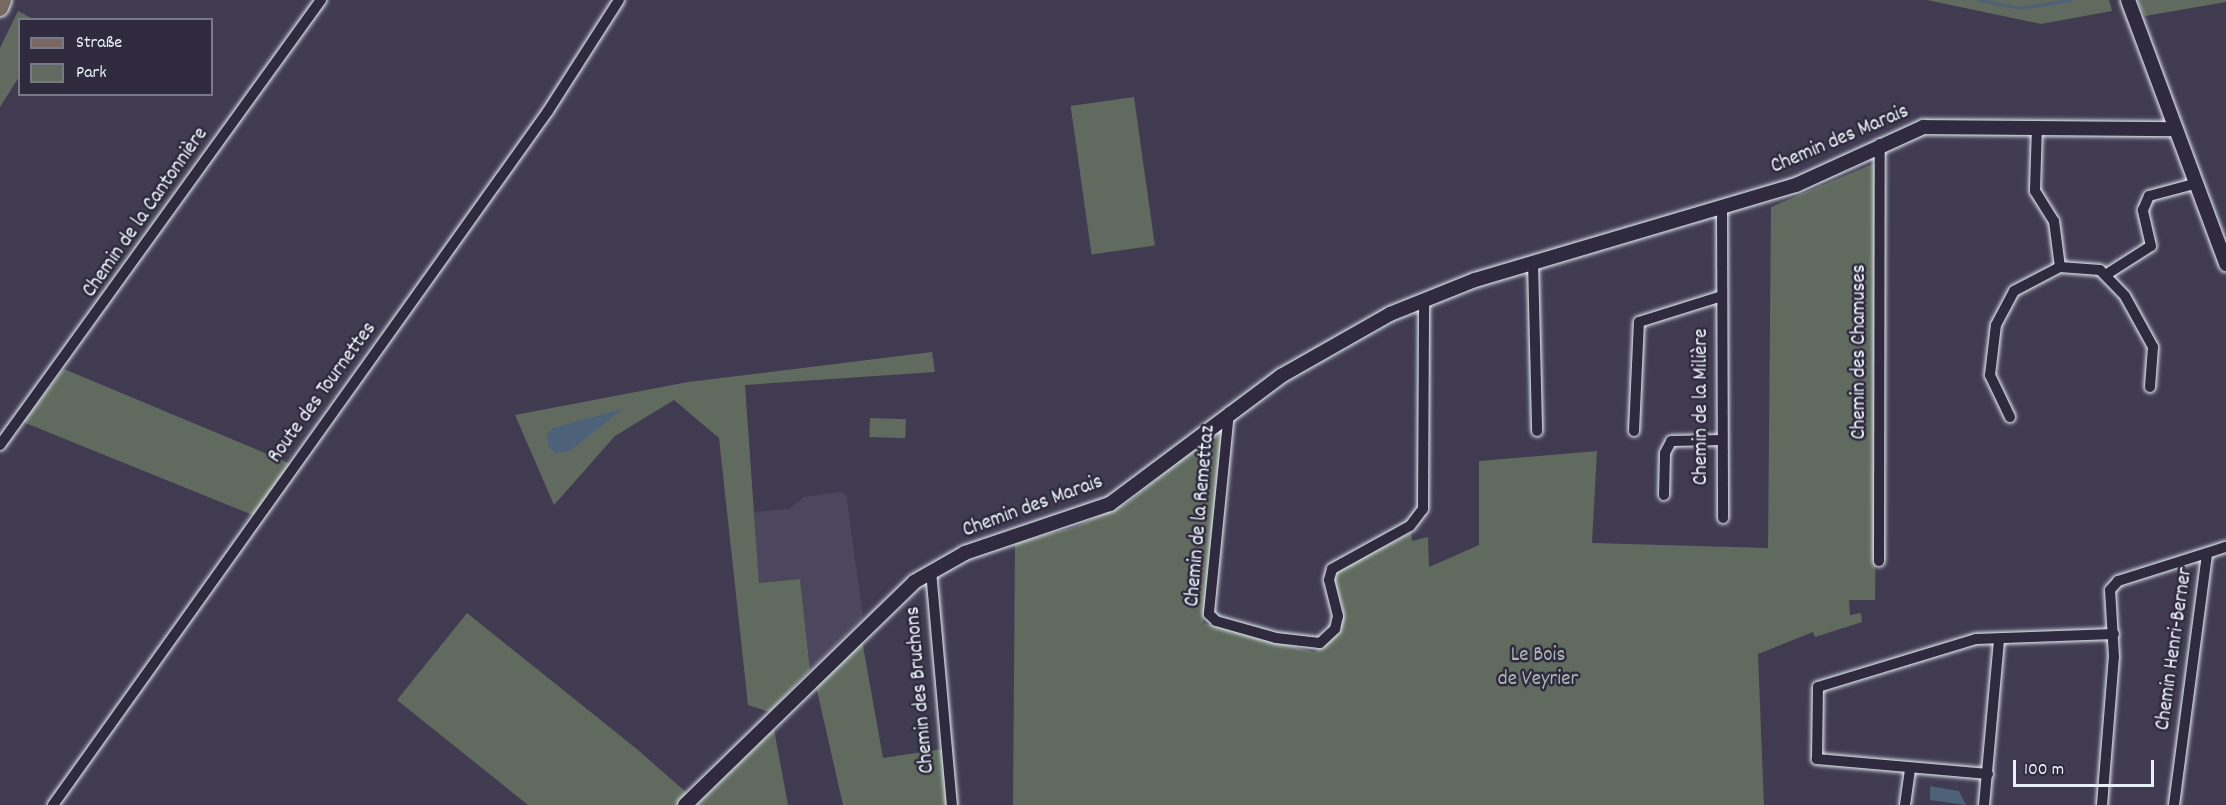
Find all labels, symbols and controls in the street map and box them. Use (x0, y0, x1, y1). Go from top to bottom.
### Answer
legend (18, 18, 213, 96)
text: Straße (76, 31, 122, 56)
text: Park (76, 61, 107, 86)
street label: Chemin des Marais (1767, 100, 1913, 180)
street label: Chemin de la Cantonnière (78, 123, 214, 303)
street label: Chemin des Chamuses (1847, 265, 1873, 439)
street label: Route des Tournettes (263, 317, 383, 469)
street label: Chemin de la Milière (1689, 329, 1715, 485)
street label: Chemin de la Remettaz (1181, 424, 1221, 608)
street label: Chemin des Marais (960, 470, 1106, 544)
street label: Chemin Henri-Berner (2151, 566, 2199, 732)
street label: Chemin des Bruchons (901, 605, 941, 775)
park label: Le Bois de Veyrier (1498, 643, 1578, 693)
scale bar (2016, 748, 2157, 786)
text: 100 m (2024, 758, 2064, 783)

